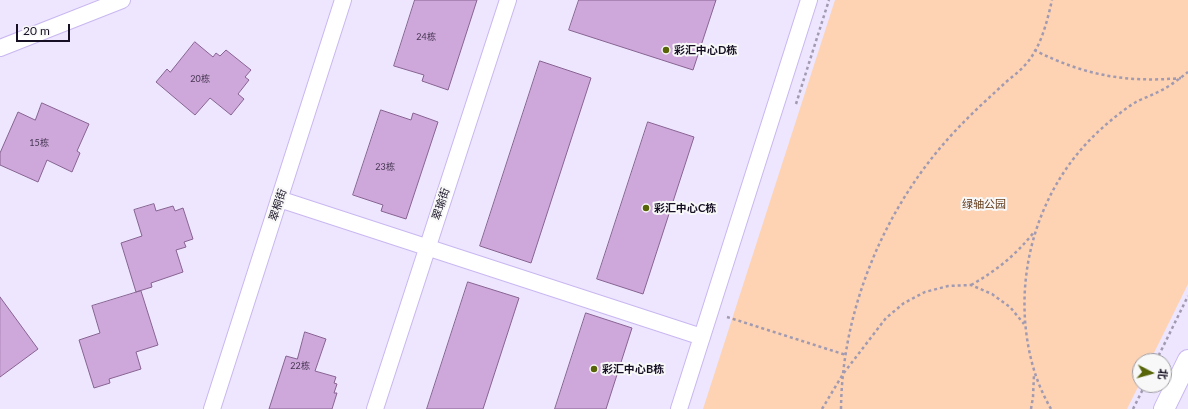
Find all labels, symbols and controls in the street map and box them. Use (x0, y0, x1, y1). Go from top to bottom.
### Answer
scale bar (18, 16, 72, 42)
text: 20 m (23, 23, 50, 38)
house number: 24栋 (416, 32, 436, 42)
place label: 彩汇中心D栋 (674, 43, 737, 57)
marker: 彩汇中心D栋 (661, 45, 671, 55)
house number: 20栋 (190, 74, 210, 84)
house number: 15栋 (29, 138, 49, 148)
house number: 23栋 (375, 162, 395, 172)
street label: 翠瑜街 (430, 186, 452, 222)
street label: 翠桐街 (267, 187, 289, 223)
park label: 绿轴公园 (962, 197, 1006, 211)
place label: 彩汇中心C栋 (654, 201, 716, 215)
marker: 彩汇中心C栋 (641, 203, 651, 213)
north arrow (1132, 353, 1172, 393)
house number: 22栋 (290, 361, 310, 371)
place label: 彩汇中心B栋 (602, 362, 664, 376)
marker: 彩汇中心B栋 (589, 364, 599, 374)
text: 北 (1156, 368, 1170, 380)

